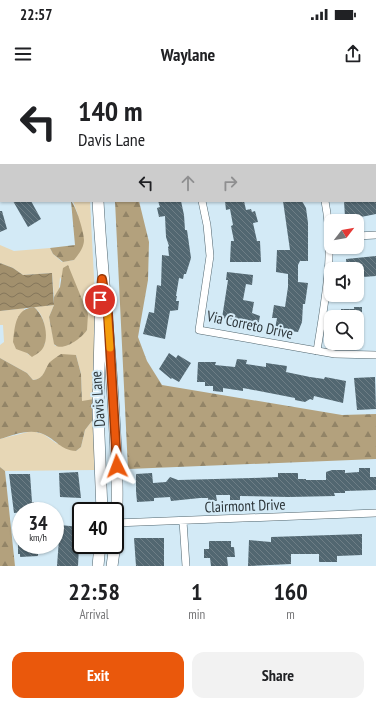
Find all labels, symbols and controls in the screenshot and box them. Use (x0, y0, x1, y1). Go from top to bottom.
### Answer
text: 22:57 (20, 5, 52, 24)
icon: menu (12, 43, 34, 65)
text: Waylane (161, 43, 215, 66)
icon: share (342, 43, 364, 65)
text: 140 m (78, 92, 142, 129)
icon: left (12, 96, 64, 148)
text: Davis Lane (78, 128, 145, 151)
icon: left (135, 172, 157, 194)
icon: ahead (177, 172, 199, 194)
icon: right (219, 172, 241, 194)
north arrow (324, 214, 364, 254)
map controls (324, 214, 364, 350)
button: sound (324, 262, 364, 302)
pin (83, 283, 117, 317)
icon: arrive (89, 289, 111, 311)
street label: Via Correto Drive (204, 306, 295, 343)
button: search (324, 310, 364, 350)
street label: Davis Lane (86, 370, 109, 428)
position arrow (96, 445, 138, 487)
street label: Clairmont Drive (204, 495, 286, 516)
speed limit sign: 40 (72, 502, 124, 554)
text: 34 (28, 510, 48, 536)
text: km/h (29, 531, 47, 544)
text: 22:58 (68, 576, 120, 607)
text: 1 (191, 576, 202, 607)
text: 160 (273, 576, 308, 607)
text: Arrival (79, 606, 109, 623)
text: min (188, 606, 205, 623)
text: m (286, 606, 295, 623)
button: Exit (12, 652, 184, 698)
button: Share (192, 652, 364, 698)

